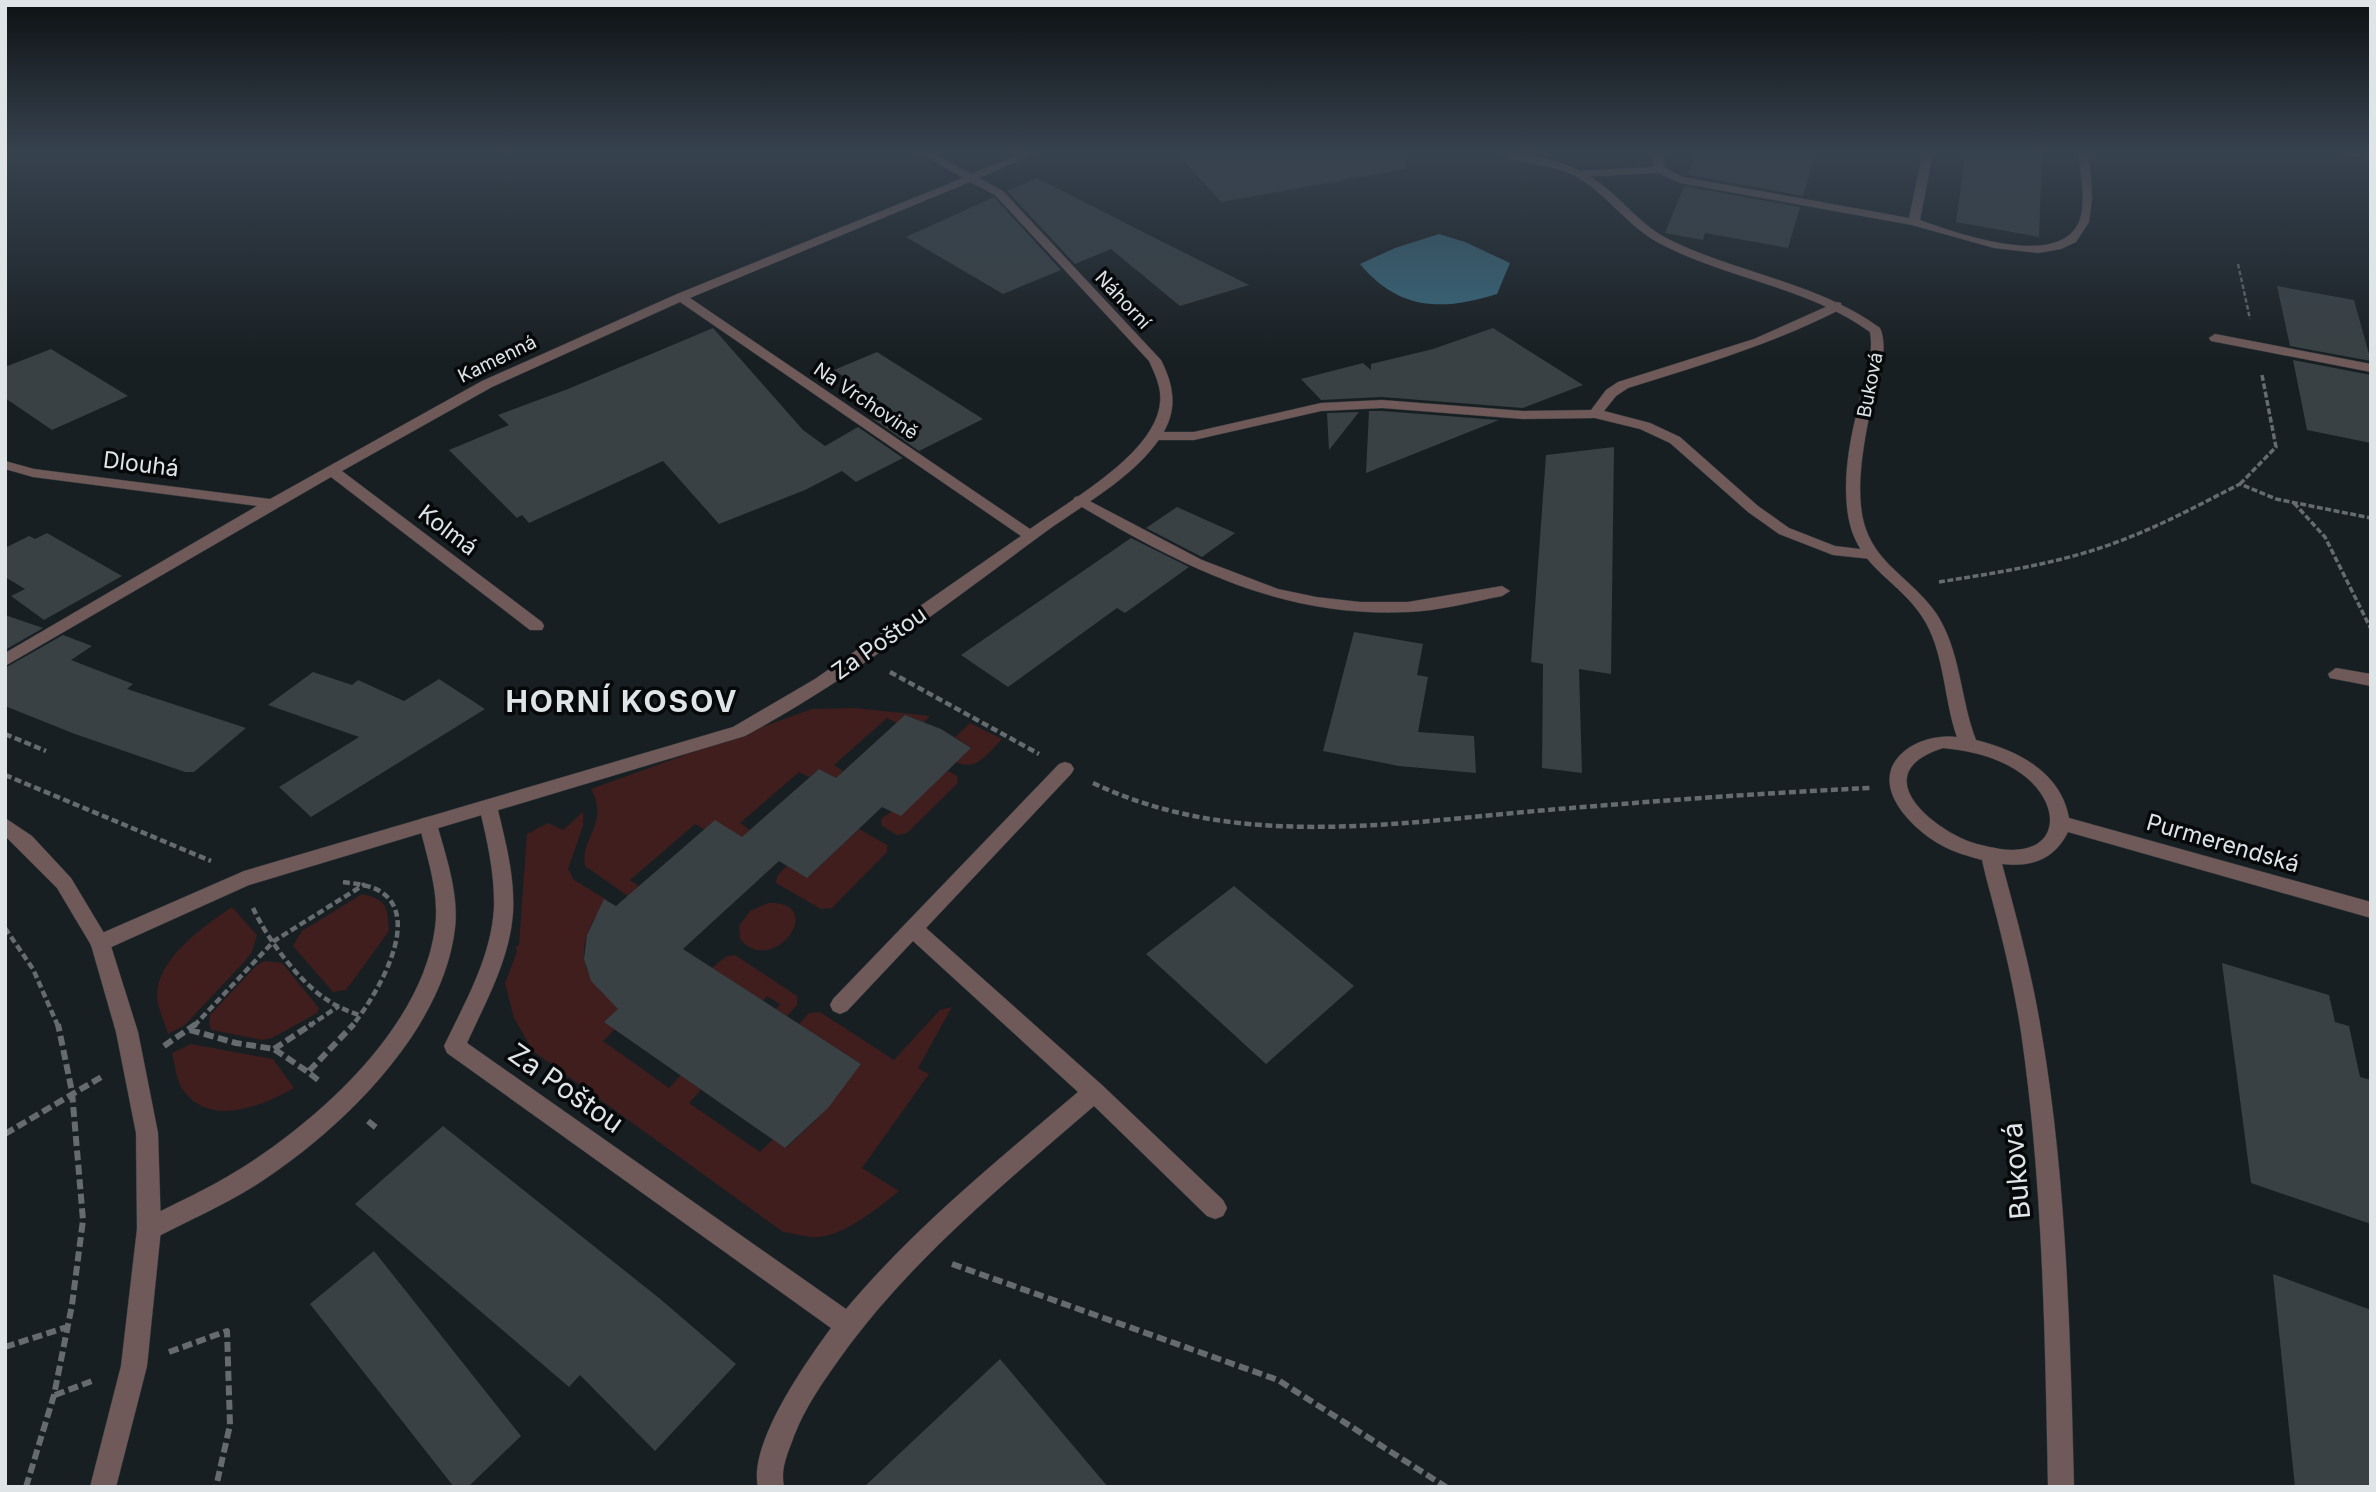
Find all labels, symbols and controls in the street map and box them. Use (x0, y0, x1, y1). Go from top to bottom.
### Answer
street label: Náhorní (1090, 266, 1156, 334)
street label: Kamenná (454, 330, 540, 388)
street label: Buková (1852, 350, 1888, 420)
street label: Na Vrchovině (809, 358, 923, 444)
street label: Dlouhá (102, 445, 180, 483)
street label: Kolmá (413, 499, 483, 561)
street label: Za Poštou (826, 600, 932, 686)
district label: HORNÍ KOSOV (505, 683, 739, 719)
street label: Purmerendská (2143, 808, 2303, 878)
street label: Za Poštou (502, 1036, 630, 1140)
street label: Buková (1995, 1121, 2037, 1221)

